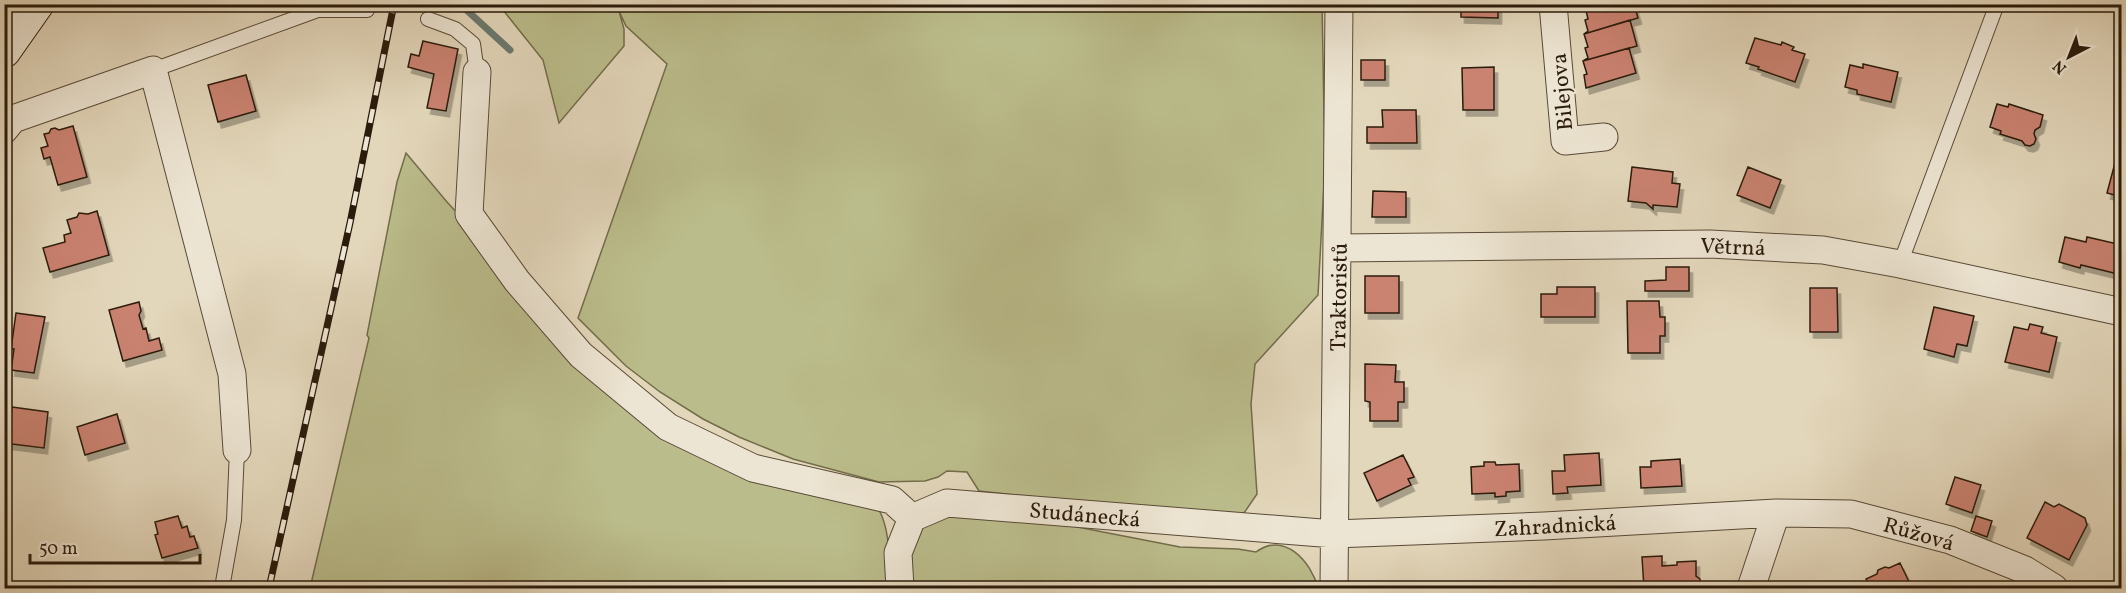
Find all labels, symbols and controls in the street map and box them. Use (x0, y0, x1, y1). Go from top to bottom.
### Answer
north arrow (2039, 27, 2099, 87)
street label: Bilejova (1545, 52, 1582, 132)
text: N (2048, 54, 2072, 79)
street label: Větrná (1700, 232, 1766, 265)
street label: Traktoristů (1324, 242, 1357, 352)
street label: Studánecká (1028, 496, 1142, 537)
street label: Zahradnická (1493, 509, 1617, 546)
street label: Růžová (1879, 511, 1957, 560)
scale bar (30, 527, 200, 565)
text: 50 m (39, 537, 78, 562)

